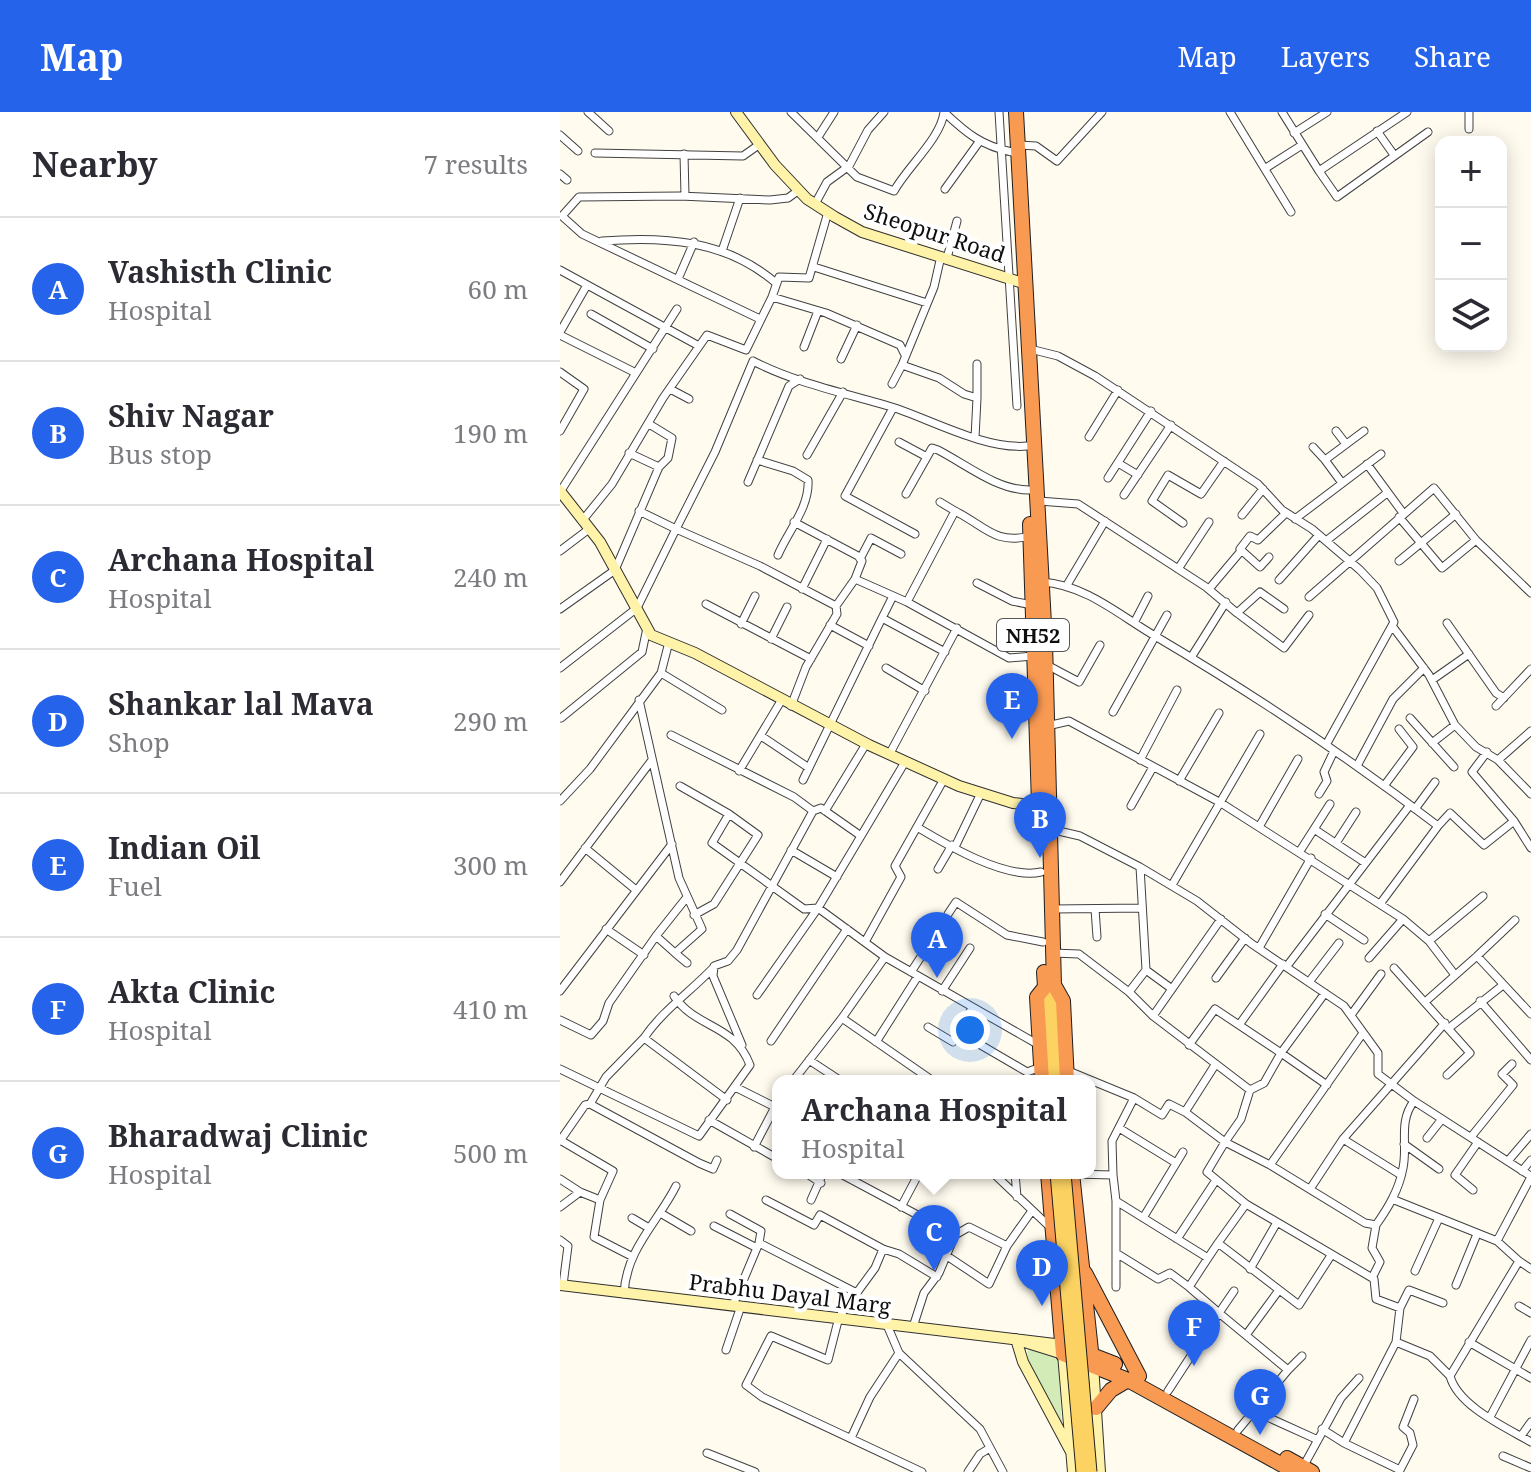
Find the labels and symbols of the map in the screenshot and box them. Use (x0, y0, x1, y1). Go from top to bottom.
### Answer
street label: Sheopur Road (860, 195, 1010, 269)
road number: NH52 (997, 619, 1069, 651)
pin: E (986, 673, 1038, 739)
pin: B (1014, 792, 1066, 858)
pin: A (911, 912, 963, 978)
your location (950, 1010, 990, 1050)
pin: C (908, 1205, 960, 1271)
pin: D (1016, 1240, 1068, 1306)
street label: Prabhu Dayal Marg (687, 1266, 893, 1320)
pin: F (1168, 1300, 1220, 1366)
pin: G (1234, 1369, 1286, 1435)

